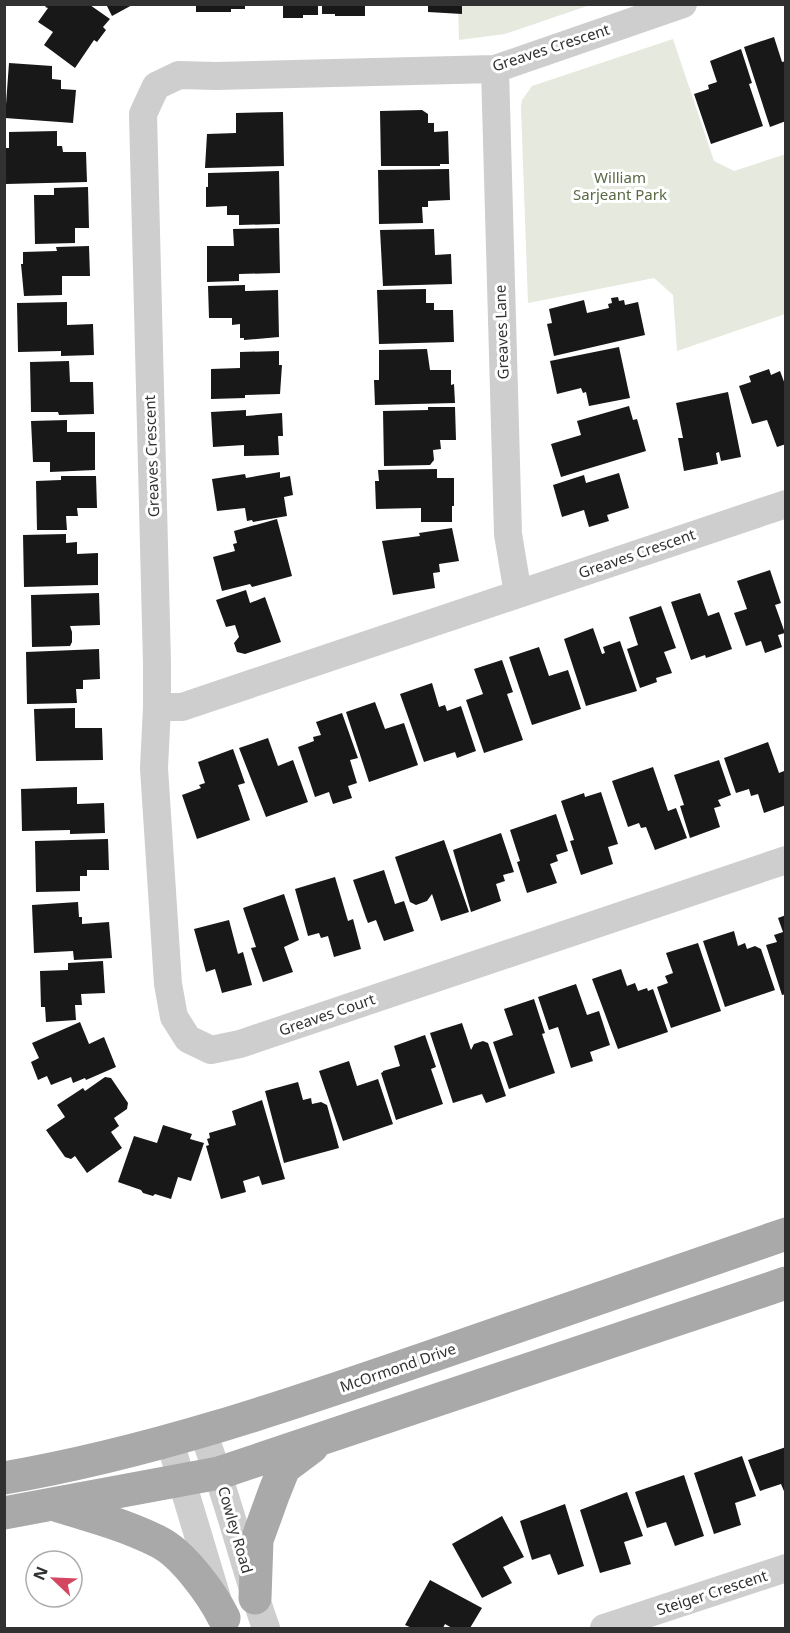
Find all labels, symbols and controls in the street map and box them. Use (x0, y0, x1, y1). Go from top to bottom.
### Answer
street label: Greaves Crescent (489, 18, 612, 75)
park label: William Sarjeant Park (573, 167, 667, 204)
street label: Greaves Lane (489, 284, 513, 380)
street label: Greaves Crescent (139, 394, 163, 517)
street label: Greaves Crescent (576, 524, 698, 582)
street label: Greaves Court (276, 988, 378, 1040)
street label: McOrmond Drive (337, 1338, 458, 1396)
street label: Cowley Road (214, 1484, 258, 1576)
north arrow (24, 1549, 84, 1609)
text: N (28, 1563, 53, 1583)
street label: Steiger Crescent (654, 1565, 770, 1619)

